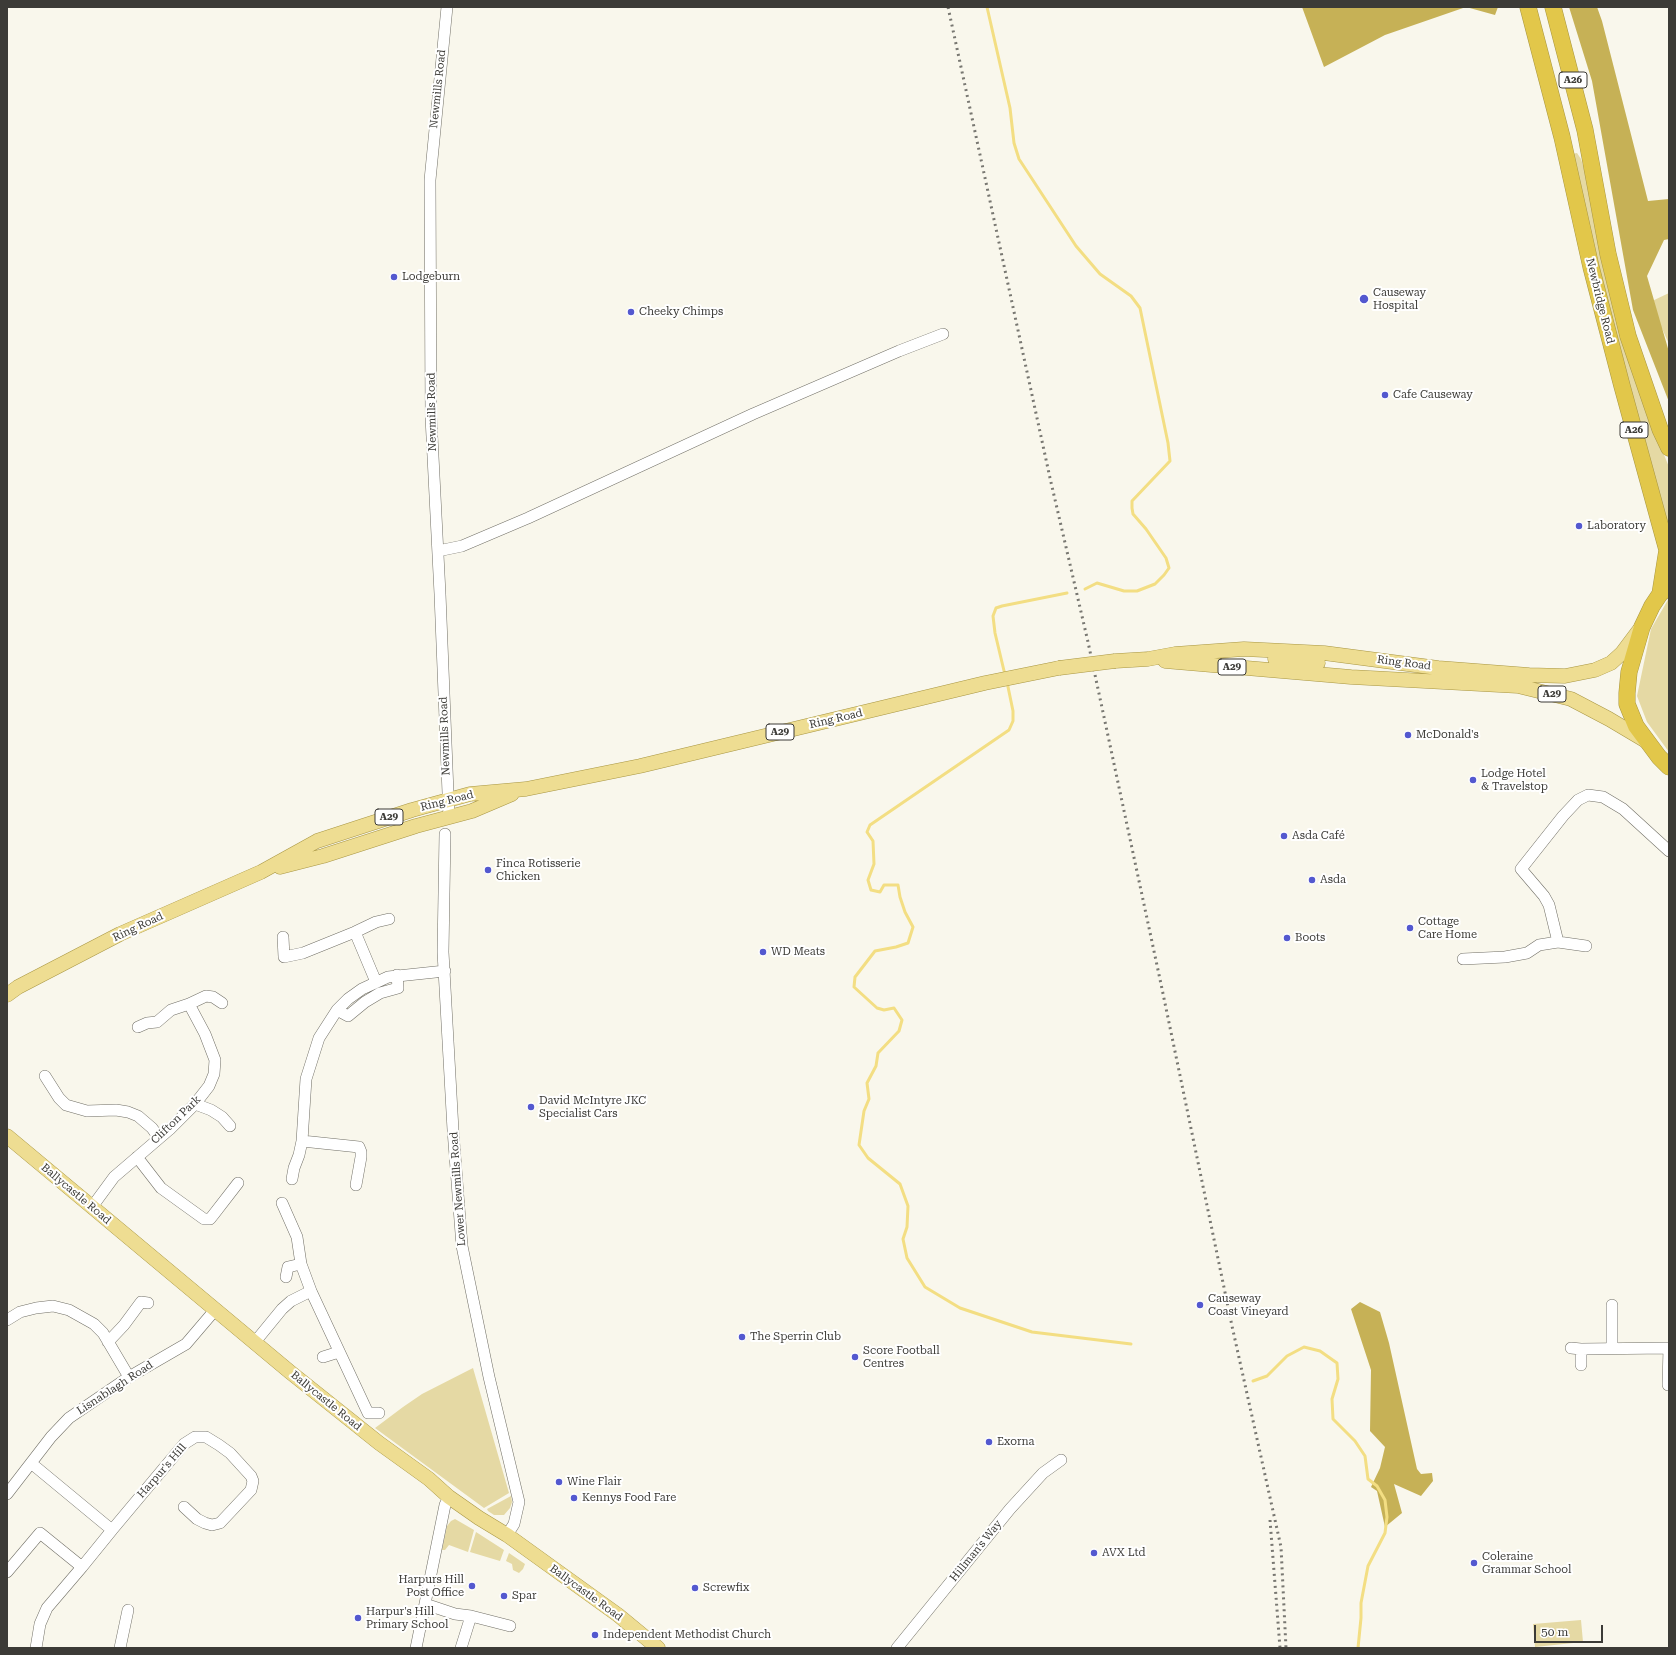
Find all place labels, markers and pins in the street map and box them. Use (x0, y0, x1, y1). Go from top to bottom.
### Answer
place label: Lodgeburn (402, 270, 460, 284)
marker: Lodgeburn (389, 272, 399, 282)
place label: Causeway Hospital (1373, 286, 1426, 312)
marker: Causeway Hospital (1358, 293, 1370, 305)
place label: Cheeky Chimps (639, 305, 723, 319)
marker: Cheeky Chimps (626, 307, 636, 317)
place label: Cafe Causeway (1393, 388, 1473, 402)
marker: Cafe Causeway (1380, 390, 1390, 400)
place label: Laboratory (1587, 519, 1646, 533)
marker: Laboratory (1574, 521, 1584, 531)
place label: McDonald's (1416, 728, 1479, 742)
marker: McDonald's (1403, 730, 1413, 740)
place label: Lodge Hotel & Travelstop (1481, 767, 1548, 793)
marker: Lodge Hotel & Travelstop (1468, 775, 1478, 785)
place label: Asda Café (1292, 829, 1345, 843)
marker: Asda Café (1279, 831, 1289, 841)
place label: Finca Rotisserie Chicken (496, 857, 580, 883)
marker: Finca Rotisserie Chicken (483, 865, 493, 875)
place label: Asda (1320, 873, 1346, 887)
marker: Asda (1307, 875, 1317, 885)
place label: Cottage Care Home (1418, 915, 1477, 941)
marker: Cottage Care Home (1405, 923, 1415, 933)
place label: Boots (1295, 931, 1325, 945)
marker: Boots (1282, 933, 1292, 943)
place label: WD Meats (771, 945, 825, 959)
marker: WD Meats (758, 947, 768, 957)
place label: David McIntyre JKC Specialist Cars (539, 1094, 646, 1120)
marker: David McIntyre JKC Specialist Cars (526, 1102, 536, 1112)
place label: Causeway Coast Vineyard (1208, 1292, 1289, 1318)
marker: Causeway Coast Vineyard (1195, 1300, 1205, 1310)
place label: The Sperrin Club (750, 1330, 841, 1344)
marker: The Sperrin Club (737, 1332, 747, 1342)
place label: Score Football Centres (863, 1344, 940, 1370)
marker: Score Football Centres (850, 1352, 860, 1362)
place label: Exorna (997, 1435, 1035, 1449)
marker: Exorna (984, 1437, 994, 1447)
place label: Wine Flair (567, 1475, 622, 1489)
marker: Wine Flair (554, 1477, 564, 1487)
place label: Kennys Food Fare (582, 1491, 676, 1505)
marker: Kennys Food Fare (569, 1493, 579, 1503)
place label: AVX Ltd (1102, 1546, 1145, 1560)
marker: AVX Ltd (1089, 1548, 1099, 1558)
place label: Coleraine Grammar School (1482, 1550, 1571, 1576)
marker: Coleraine Grammar School (1469, 1558, 1479, 1568)
place label: Harpurs Hill Post Office (398, 1573, 464, 1599)
marker: Harpurs Hill Post Office (467, 1581, 477, 1591)
place label: Screwfix (703, 1581, 749, 1595)
marker: Screwfix (690, 1583, 700, 1593)
place label: Spar (512, 1589, 536, 1603)
marker: Spar (499, 1591, 509, 1601)
place label: Harpur's Hill Primary School (366, 1605, 448, 1631)
marker: Harpur's Hill Primary School (353, 1613, 363, 1623)
place label: Independent Methodist Church (603, 1628, 771, 1642)
marker: Independent Methodist Church (590, 1630, 600, 1640)

